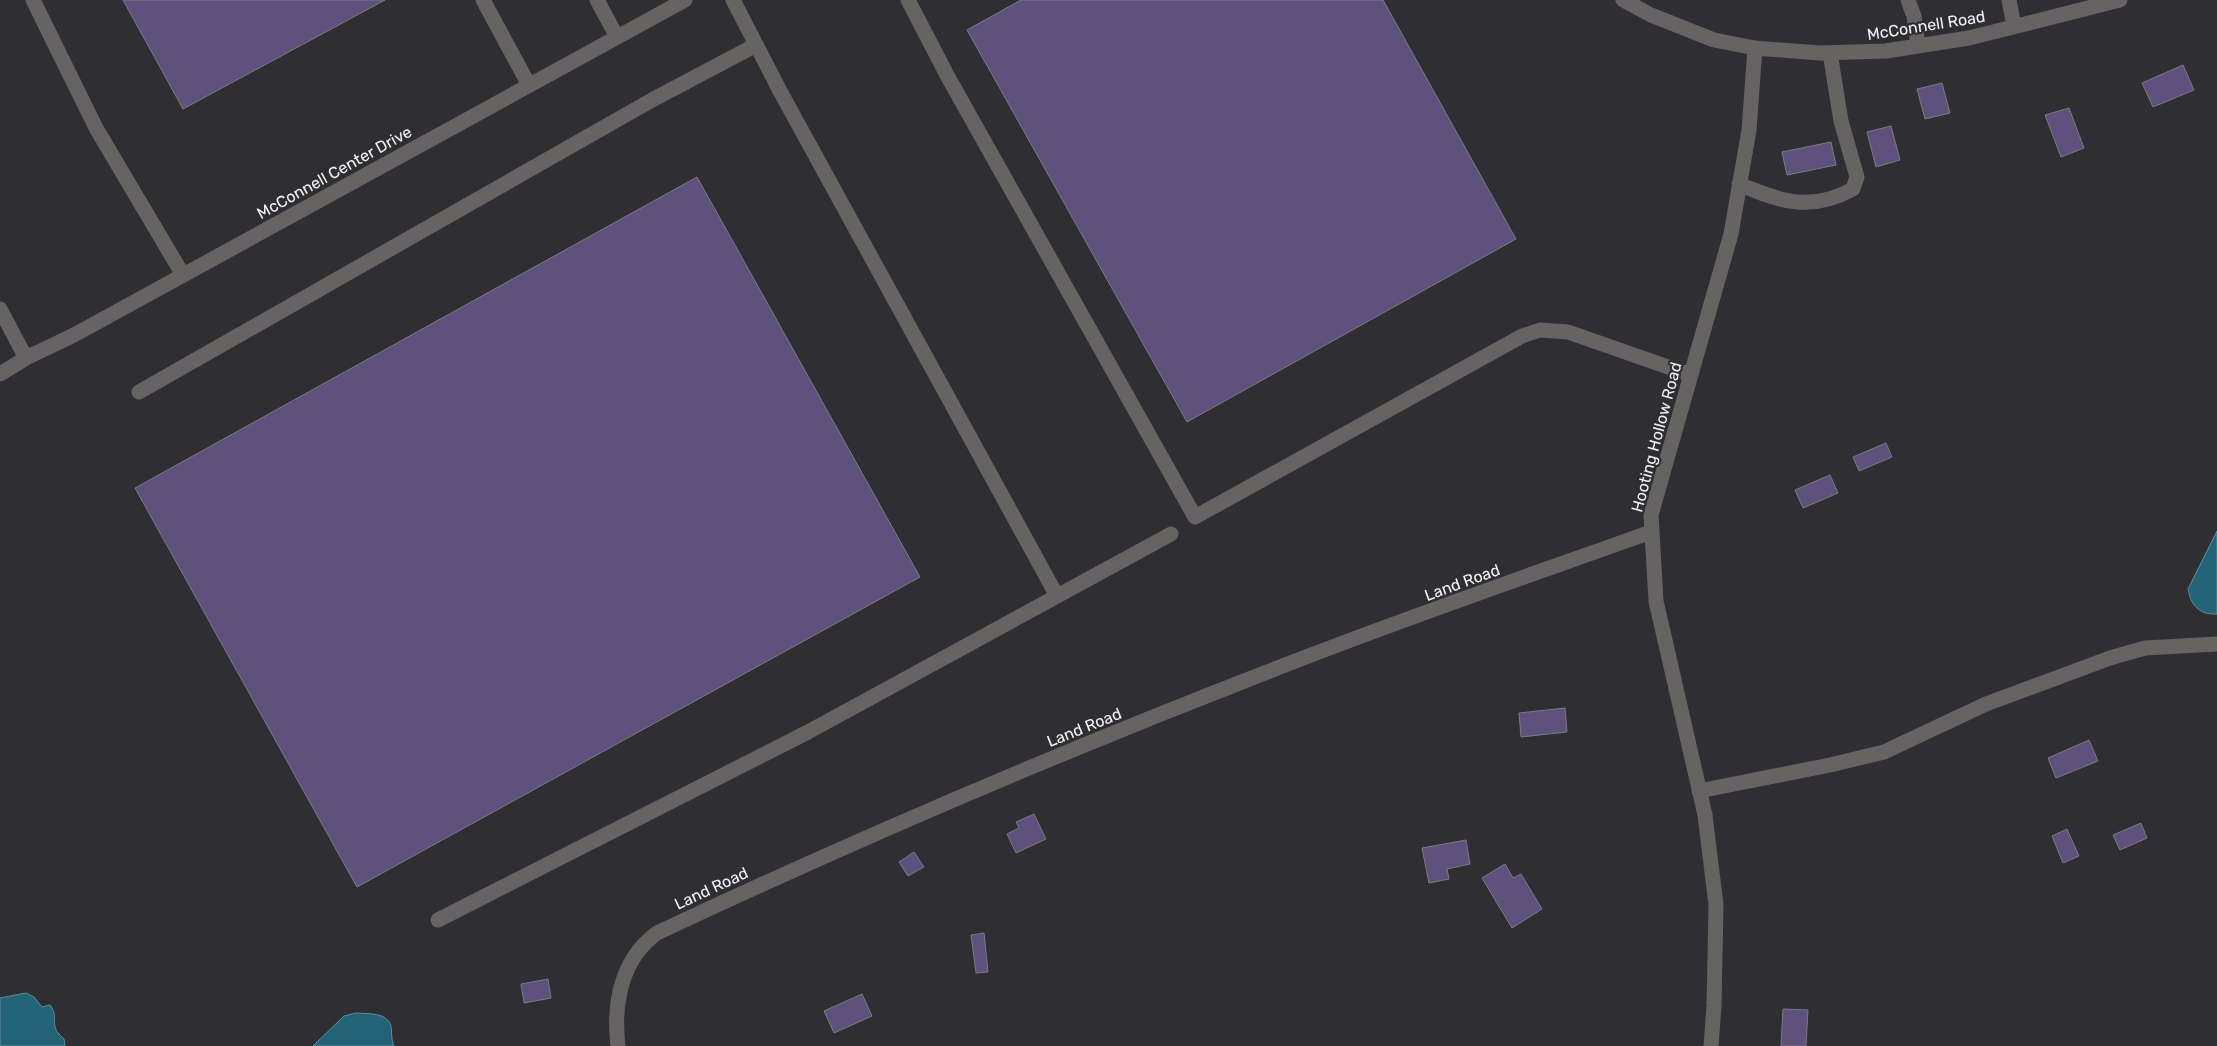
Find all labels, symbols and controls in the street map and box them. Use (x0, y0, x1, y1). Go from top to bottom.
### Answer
street label: McConnell Road (1866, 7, 1987, 44)
street label: McConnell Center Drive (254, 122, 415, 223)
street label: Hooting Hollow Road (1627, 360, 1686, 514)
street label: Land Road (1422, 560, 1502, 605)
street label: Land Road (1044, 704, 1124, 751)
street label: Land Road (671, 863, 751, 914)

